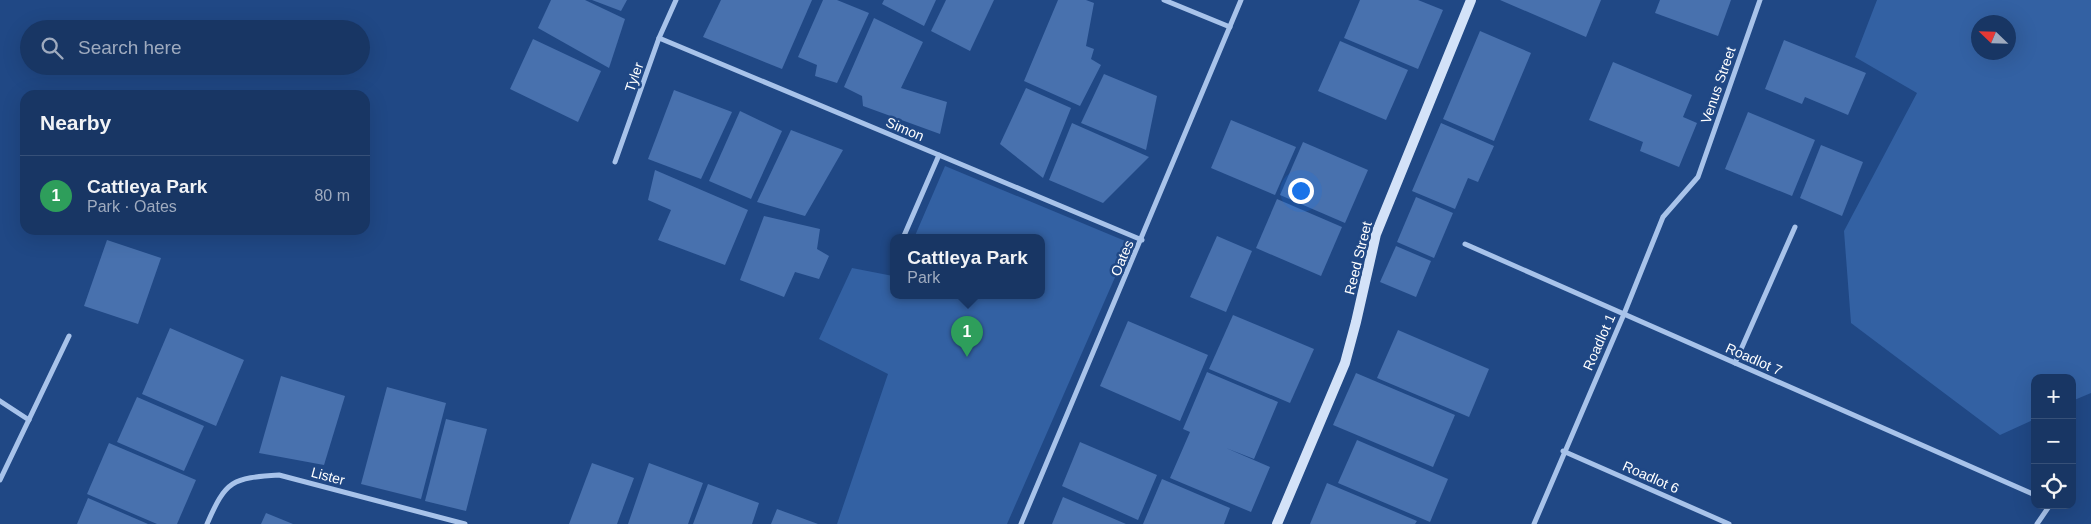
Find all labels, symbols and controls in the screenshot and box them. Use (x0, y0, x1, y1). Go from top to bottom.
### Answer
north arrow (1971, 15, 2016, 60)
search box (20, 20, 370, 75)
icon: search (38, 34, 66, 62)
text: Search here (78, 37, 182, 58)
street label: Venus Street (1697, 44, 1739, 126)
street label: Tyler (621, 60, 647, 94)
text: Nearby (40, 111, 111, 134)
street label: Simon (884, 114, 926, 144)
text: Cattleya Park (87, 176, 207, 197)
your location (1288, 178, 1314, 204)
text: 1 (52, 187, 60, 204)
text: 80 m (314, 187, 350, 204)
text: Park · Oates (87, 198, 177, 215)
street label: Reed Street (1341, 220, 1375, 296)
popup (890, 234, 1045, 299)
street label: Oates (1107, 238, 1137, 278)
text: Cattleya Park (907, 247, 1028, 268)
text: Park (907, 269, 940, 286)
street label: Roadlot 1 (1580, 311, 1619, 373)
pin: 1 (951, 316, 983, 357)
street label: Roadlot 7 (1723, 340, 1785, 379)
map controls (2031, 374, 2076, 509)
button: + (2031, 374, 2076, 419)
button: − (2031, 419, 2076, 464)
street label: Roadlot 6 (1620, 458, 1682, 497)
street label: Lister (309, 464, 347, 488)
button: locate (2031, 464, 2076, 509)

